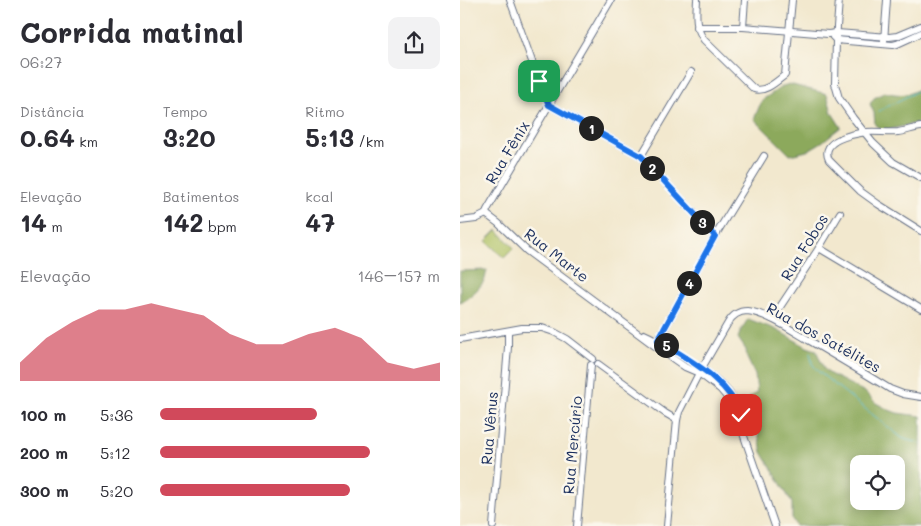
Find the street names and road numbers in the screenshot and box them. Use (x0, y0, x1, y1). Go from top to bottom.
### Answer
street label: Rua Fênix (480, 116, 534, 187)
street label: Rua Fobos (776, 210, 832, 284)
street label: Rua Marte (521, 224, 593, 286)
street label: Rua dos Satélites (763, 297, 885, 377)
street label: Rua Vênus (476, 391, 502, 465)
street label: Rua Mercúrio (558, 395, 586, 495)

